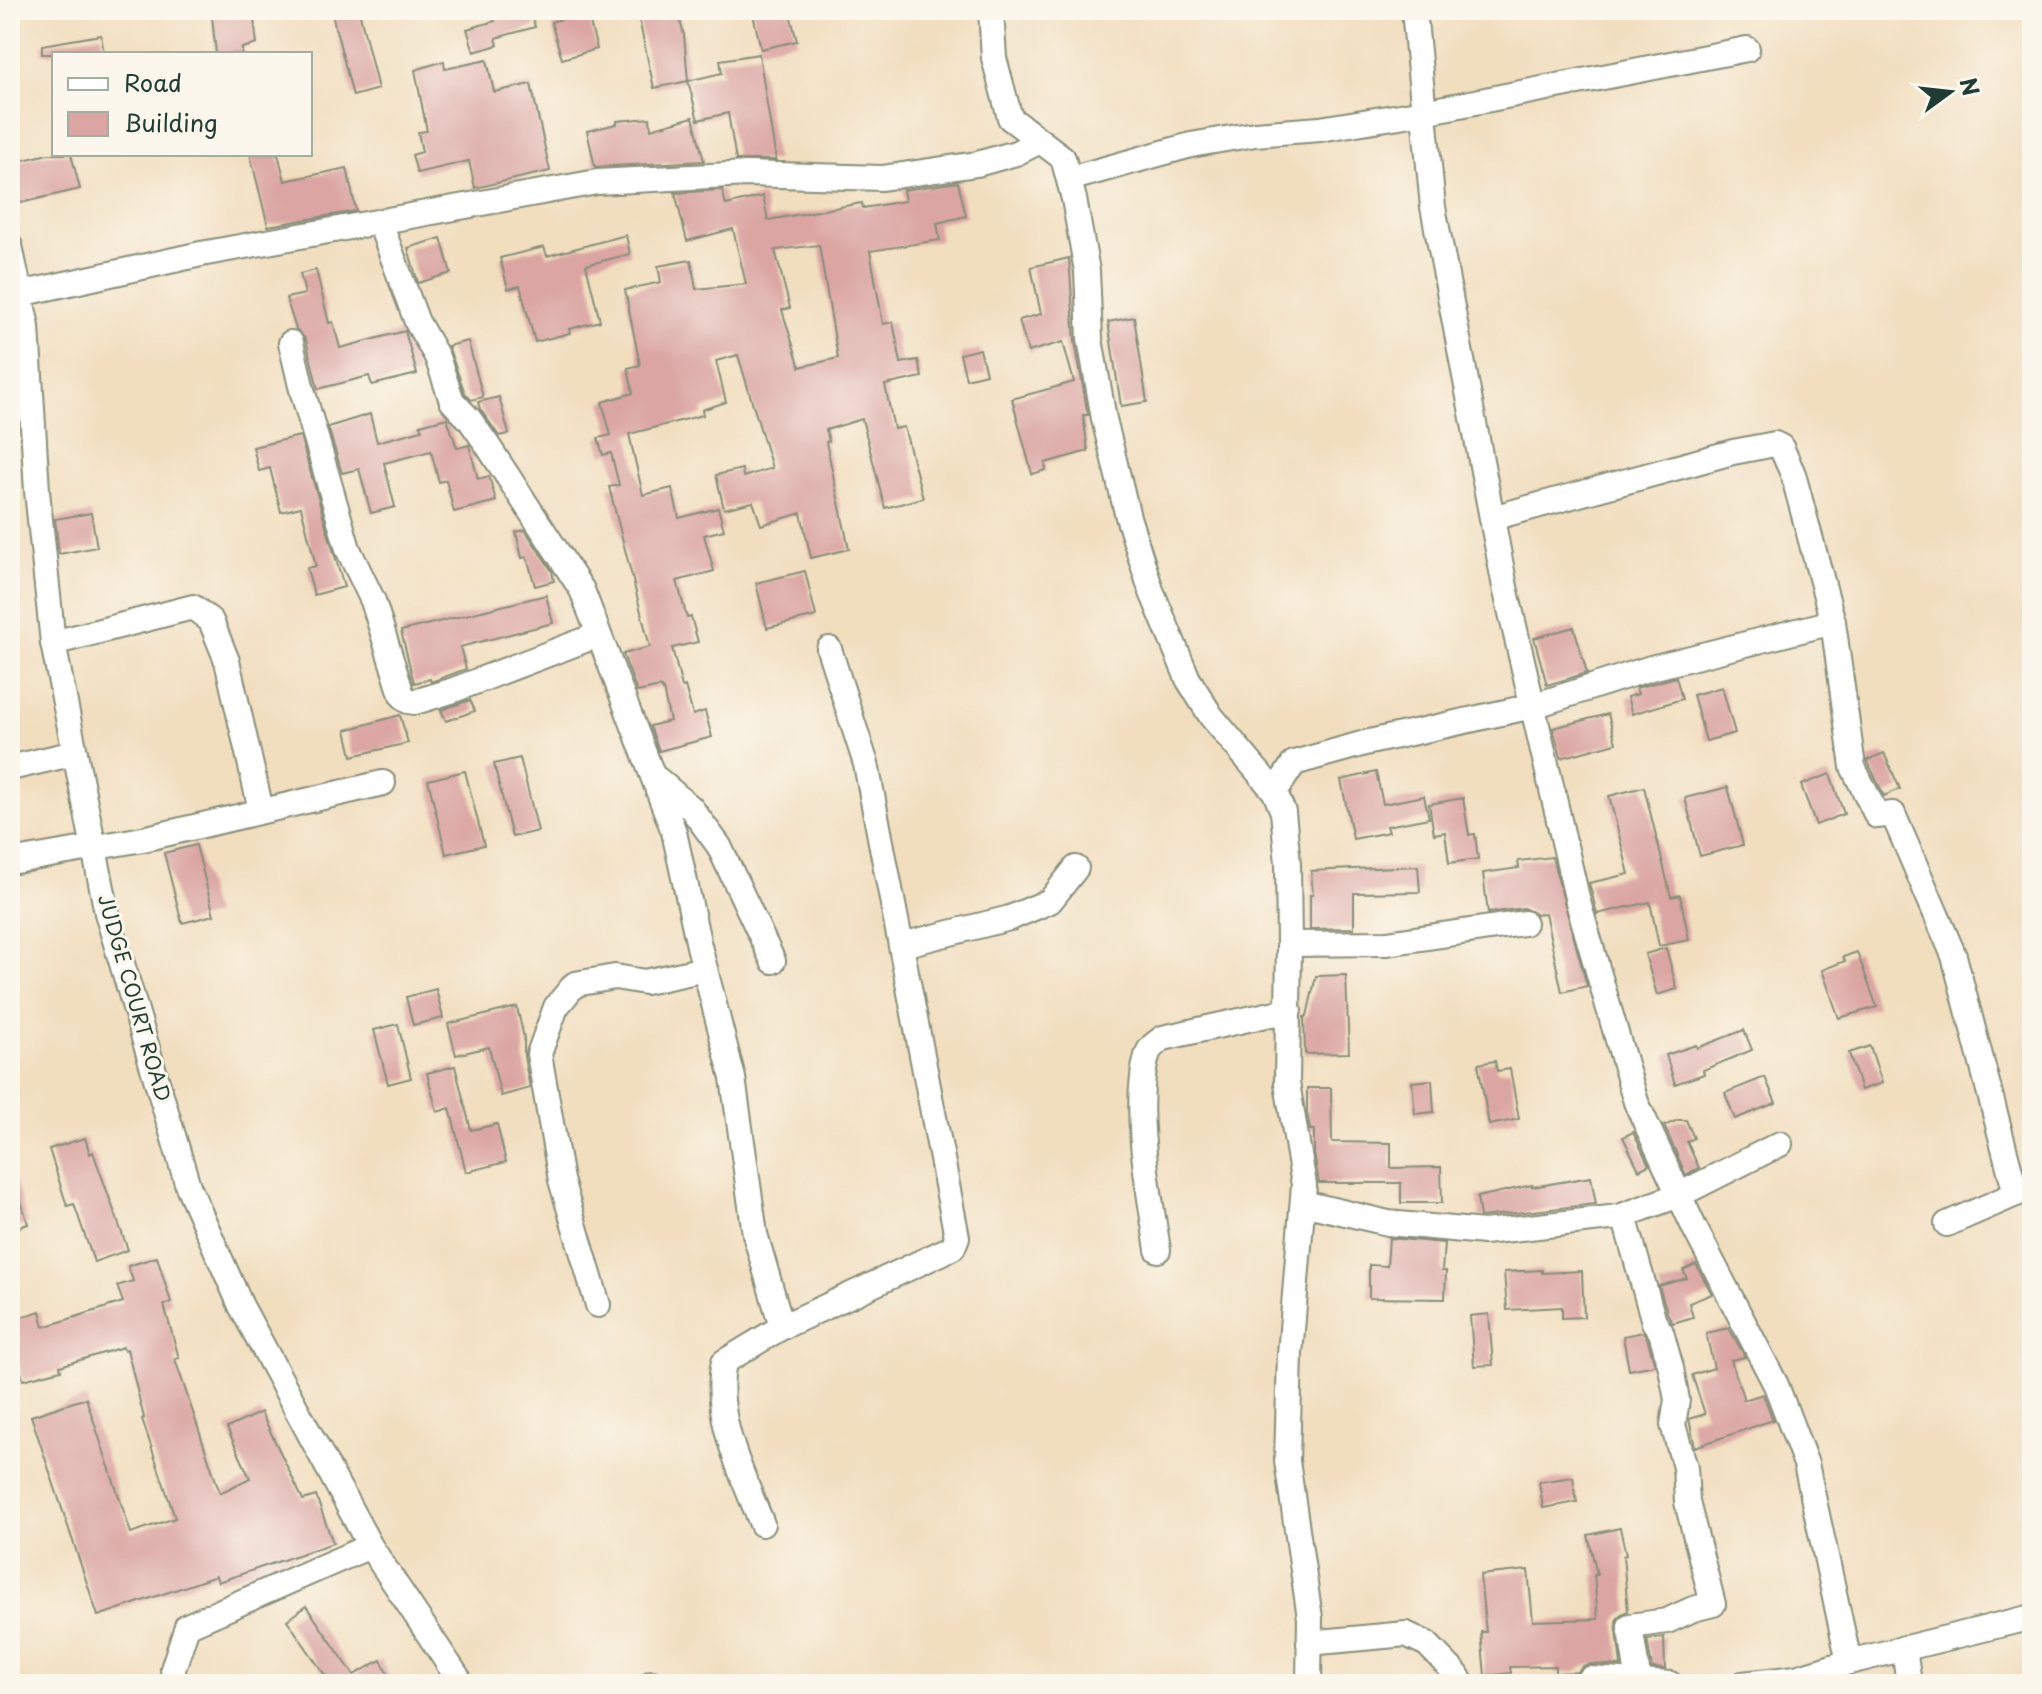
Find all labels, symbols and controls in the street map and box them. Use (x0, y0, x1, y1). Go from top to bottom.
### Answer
legend (52, 52, 312, 156)
north arrow (1910, 52, 1990, 132)
text: Road (124, 64, 182, 100)
text: N (1953, 74, 1989, 99)
text: Building (124, 104, 218, 140)
street label: JUDGE COURT ROAD (91, 891, 179, 1105)

